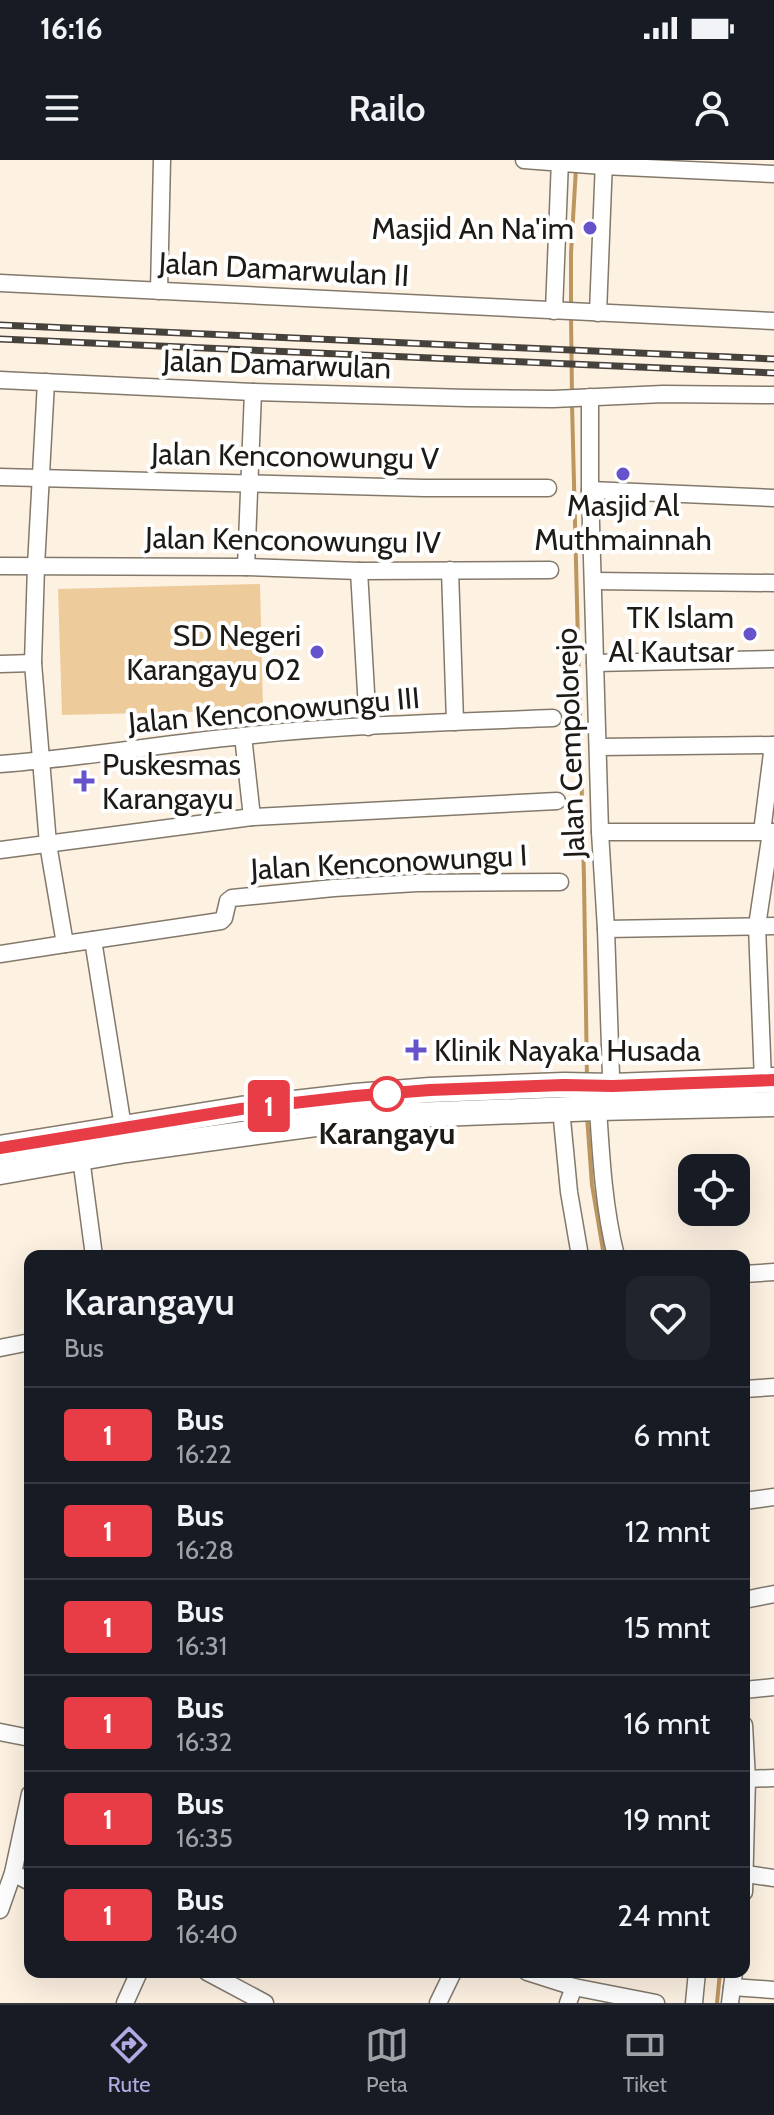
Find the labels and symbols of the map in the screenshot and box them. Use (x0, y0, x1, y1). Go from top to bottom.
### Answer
place label: Masjid An Na'im (372, 210, 574, 247)
marker: Masjid An Na'im (581, 219, 599, 237)
street label: Jalan Damarwulan II (157, 244, 410, 294)
street label: Jalan Damarwulan (161, 341, 392, 386)
street label: Jalan Kenconowungu V (150, 435, 440, 477)
marker: Masjid Al Muthmainnah (614, 465, 632, 483)
place label: Masjid Al Muthmainnah (534, 487, 712, 558)
street label: Jalan Kenconowungu IV (144, 519, 442, 561)
place label: TK Islam Al Kautsar (608, 599, 735, 670)
place label: SD Negeri Karangayu 02 (126, 617, 301, 688)
marker: TK Islam Al Kautsar (741, 625, 759, 643)
street label: Jalan Cempolorejo (547, 627, 593, 860)
marker: SD Negeri Karangayu 02 (308, 643, 326, 661)
street label: Jalan Kenconowungu III (126, 679, 421, 741)
place label: Puskesmas Karangayu (102, 746, 241, 817)
marker: Puskesmas Karangayu (73, 770, 95, 792)
street label: Jalan Kenconowungu I (249, 836, 528, 888)
place label: Klinik Nayaka Husada (434, 1032, 701, 1069)
marker: Klinik Nayaka Husada (405, 1039, 427, 1061)
marker: Karangayu (370, 1077, 404, 1111)
line badge: 1 (243, 1080, 295, 1132)
place label: Karangayu (319, 1115, 455, 1152)

